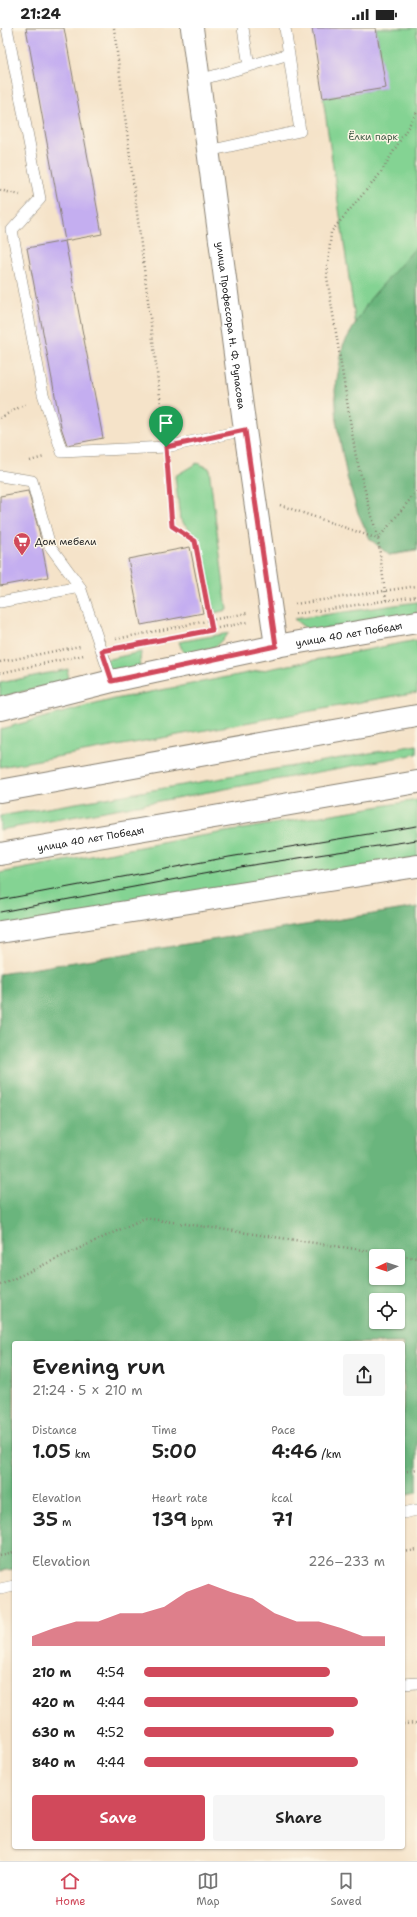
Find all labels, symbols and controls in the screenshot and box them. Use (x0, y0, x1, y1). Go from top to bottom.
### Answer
text: 21:24 (20, 4, 61, 24)
park label: Ёлки парк (348, 130, 399, 143)
street label: улица Профессора Н. Ф. Рупасова (214, 241, 249, 411)
pin (149, 406, 183, 447)
icon: arrive (155, 412, 177, 434)
supermarket icon: Дом мебели (12, 531, 32, 556)
place label: Дом мебели (35, 535, 97, 548)
street label: улица 40 лет Победы (294, 618, 403, 649)
street label: улица 40 лет Победы (36, 823, 145, 854)
north arrow (369, 1249, 405, 1285)
map controls (369, 1249, 405, 1329)
button: locate (369, 1293, 405, 1329)
text: Evening run (32, 1352, 165, 1381)
button: share (343, 1354, 385, 1396)
text: 21:24 · 5 × 210 m (32, 1382, 142, 1399)
text: Distance (32, 1423, 77, 1438)
text: Time (152, 1423, 177, 1438)
text: Pace (271, 1423, 296, 1438)
text: 1.05 (32, 1438, 71, 1464)
text: 5:00 (152, 1438, 197, 1464)
text: 4:46 (271, 1438, 318, 1464)
text: km (71, 1447, 90, 1462)
text: /km (318, 1447, 341, 1462)
text: Elevation (32, 1491, 81, 1506)
text: Heart rate (152, 1491, 208, 1506)
text: kcal (271, 1491, 293, 1506)
text: 35 (32, 1506, 58, 1532)
text: 139 (152, 1506, 187, 1532)
text: 71 (271, 1506, 293, 1532)
text: m (58, 1515, 71, 1530)
text: bpm (187, 1515, 213, 1530)
text: Elevation (32, 1553, 90, 1570)
text: 226–233 m (308, 1553, 385, 1570)
text: 210 m (32, 1664, 71, 1681)
text: 4:54 (96, 1664, 125, 1681)
text: 420 m (32, 1694, 75, 1711)
text: 4:44 (96, 1694, 125, 1711)
text: 630 m (32, 1724, 75, 1741)
text: 4:52 (96, 1724, 124, 1741)
text: 840 m (32, 1754, 75, 1771)
text: 4:44 (96, 1754, 125, 1771)
button: Save (32, 1795, 205, 1841)
button: Share (213, 1795, 385, 1841)
tab: Home (55, 1870, 86, 1909)
tab: Map (196, 1870, 220, 1909)
tab: Saved (330, 1870, 362, 1909)

